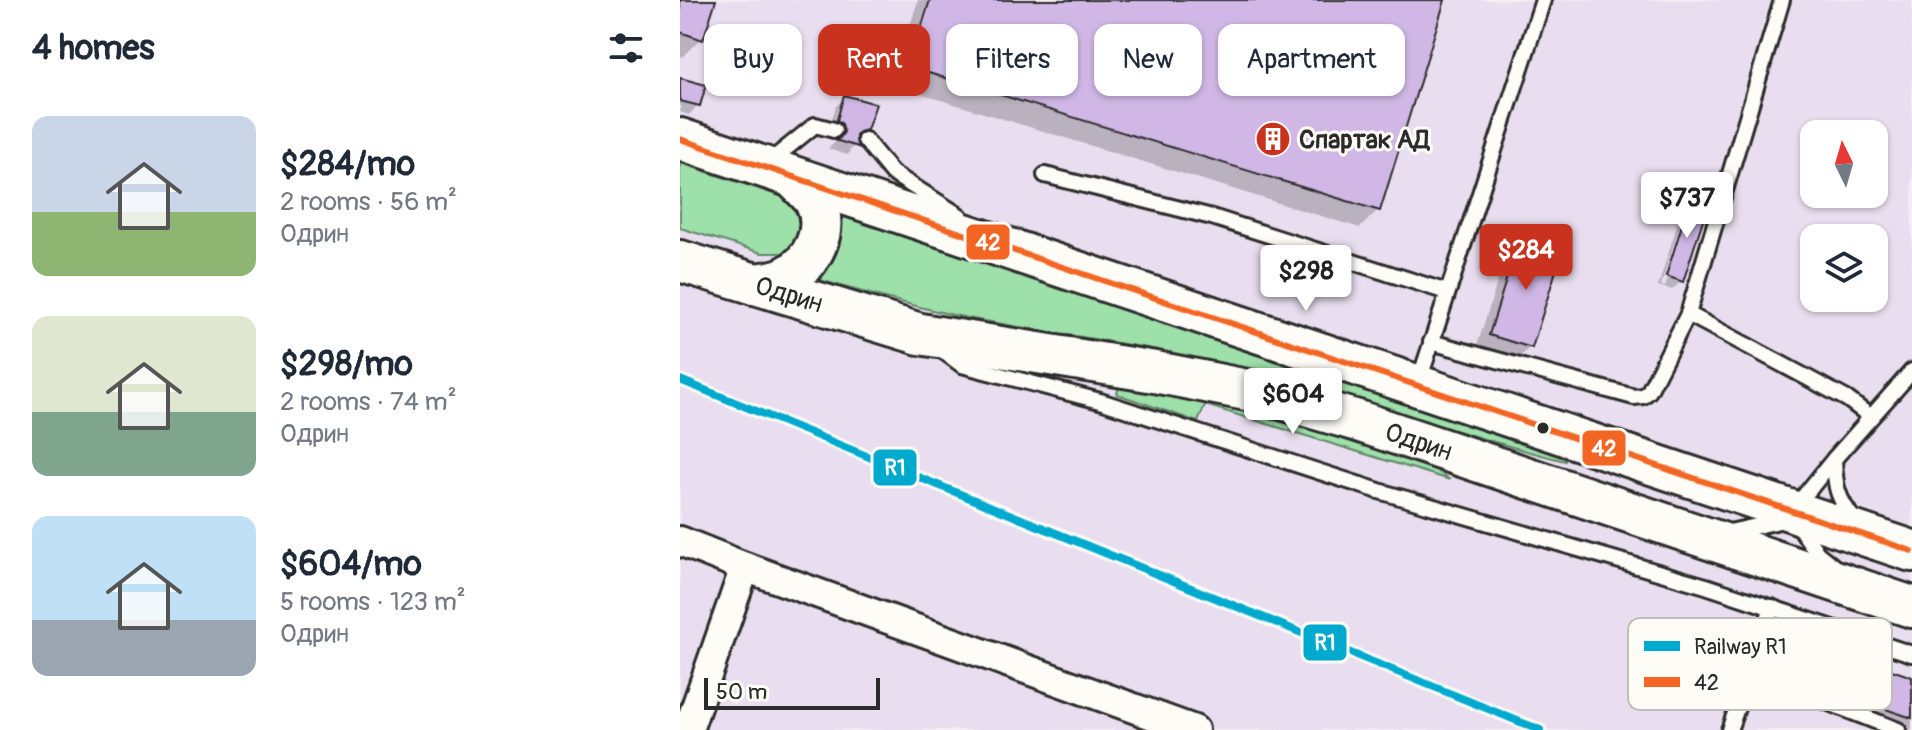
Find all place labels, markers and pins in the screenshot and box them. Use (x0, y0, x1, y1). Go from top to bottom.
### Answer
building icon: Спартак АД (1254, 120, 1292, 158)
place label: Спартак АД (1299, 124, 1431, 156)
pin: $737 (1640, 172, 1734, 240)
pin: $284 (1479, 224, 1573, 292)
pin: $298 (1259, 245, 1353, 313)
pin: $604 (1246, 368, 1340, 436)
unlabelled marker (1535, 420, 1551, 436)

